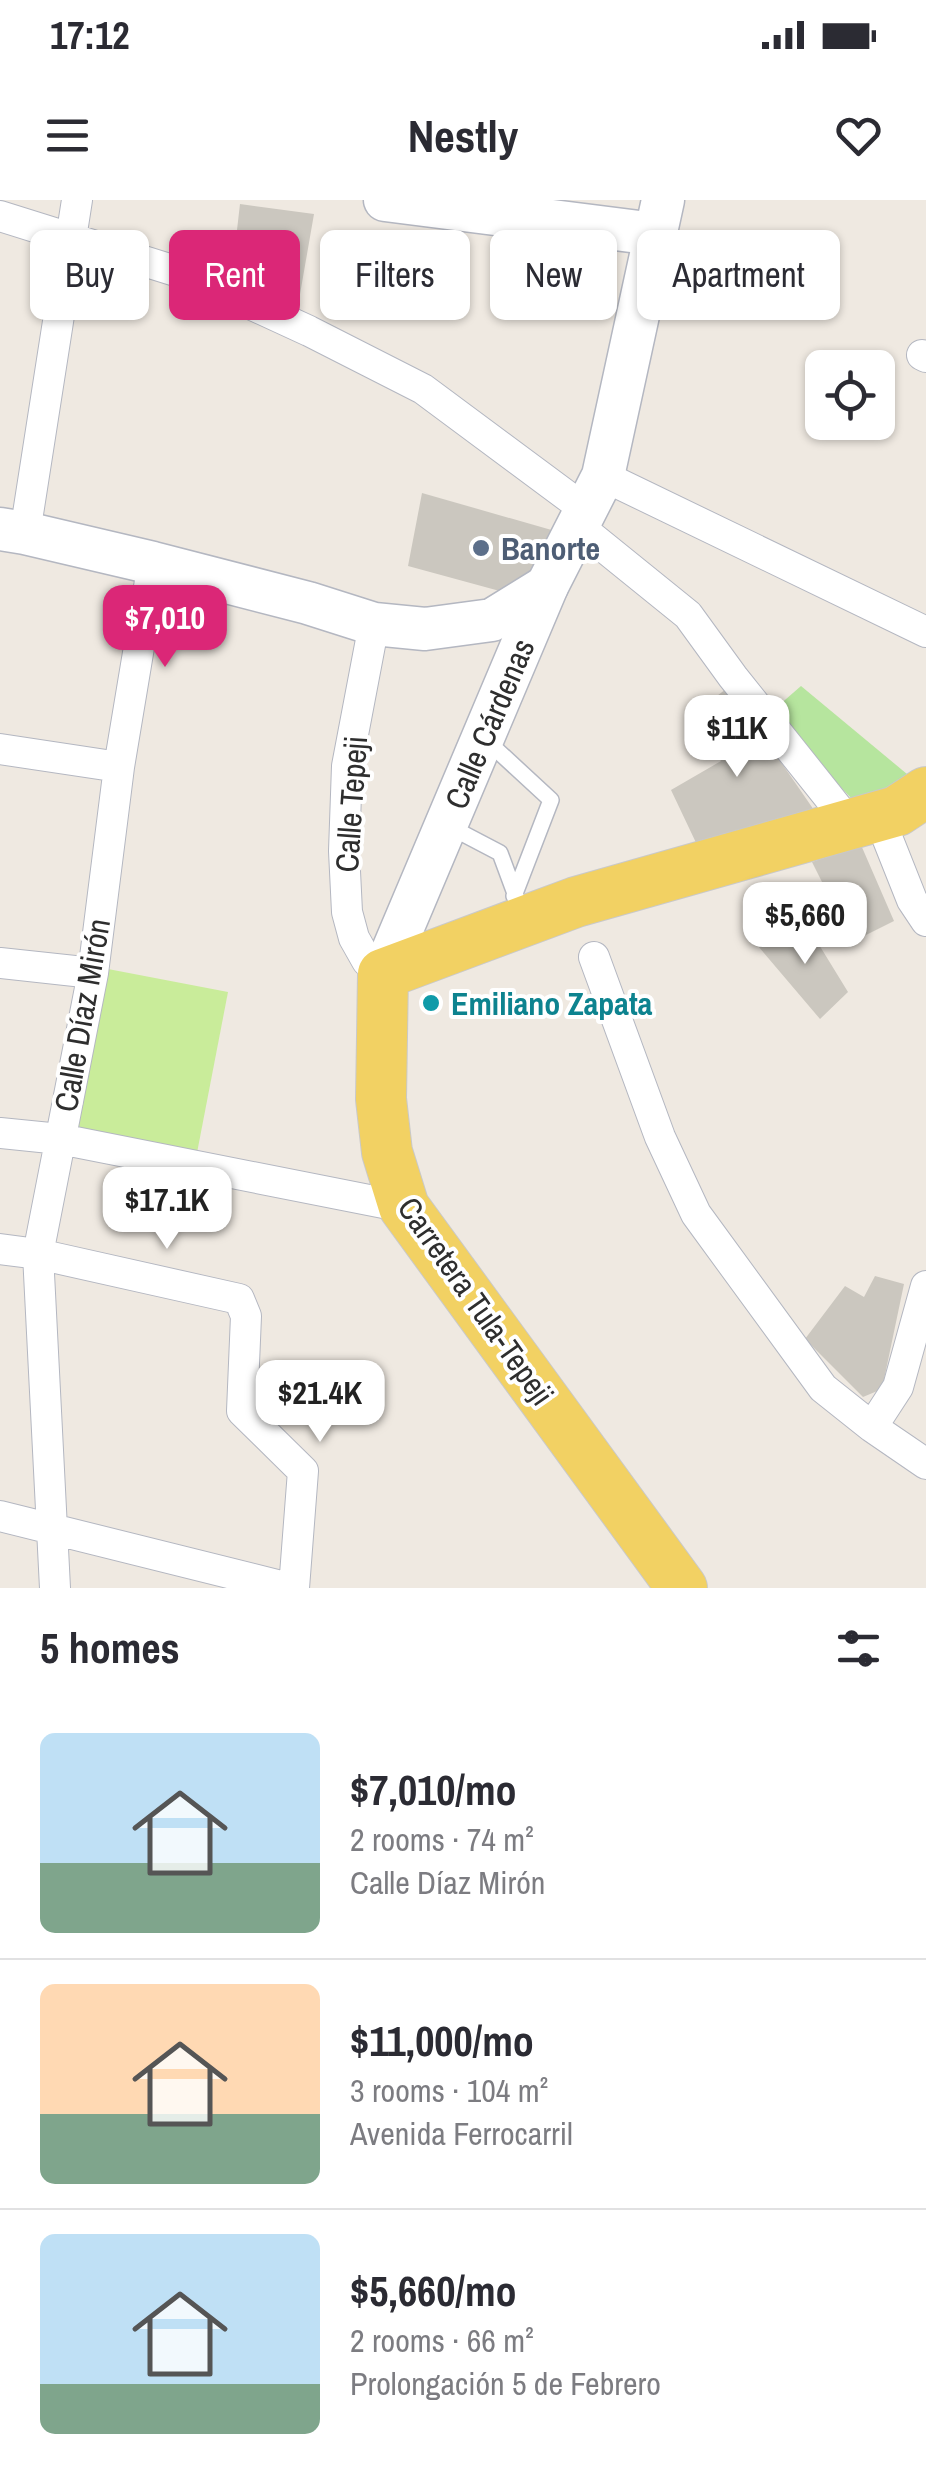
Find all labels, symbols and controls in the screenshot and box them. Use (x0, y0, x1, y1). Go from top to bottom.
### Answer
text: 17:12 (50, 10, 130, 61)
text: Nestly (408, 105, 518, 166)
icon: menu (40, 108, 95, 163)
icon: heart (831, 108, 886, 163)
chip: Buy (30, 230, 149, 320)
chip: Rent (169, 230, 300, 320)
chip: Filters (320, 230, 470, 320)
chip: New (490, 230, 617, 320)
chip: Apartment (637, 230, 840, 320)
map controls (805, 350, 895, 440)
button: locate (805, 350, 895, 440)
place label: Banorte (501, 527, 600, 570)
marker: Banorte (470, 537, 492, 559)
pin: $7,010 (84, 585, 246, 670)
text: $7,010 (125, 596, 205, 639)
street label: Calle Cárdenas (434, 632, 544, 815)
pin: $11K (678, 695, 796, 780)
text: $11K (706, 706, 768, 749)
street label: Calle Tepeji (325, 734, 377, 874)
pin: $5,660 (724, 882, 886, 967)
text: $5,660 (765, 893, 845, 936)
street label: Calle Díaz Mirón (44, 915, 120, 1115)
place label: Emiliano Zapata (451, 982, 653, 1025)
marker: Emiliano Zapata (420, 992, 442, 1014)
pin: $17.1K (86, 1167, 248, 1252)
text: $17.1K (125, 1178, 209, 1221)
street label: Carretera Tula-Tepeji (388, 1188, 564, 1414)
pin: $21.4K (239, 1360, 401, 1445)
text: $21.4K (278, 1371, 362, 1414)
text: 5 homes (40, 1620, 180, 1676)
icon: filters (831, 1621, 886, 1676)
text: $7,010/mo (350, 1762, 517, 1818)
icon: home (120, 1773, 240, 1893)
text: 2 rooms · 74 m² (350, 1818, 534, 1861)
text: Calle Díaz Mirón (350, 1861, 545, 1904)
text: $11,000/mo (350, 2013, 534, 2069)
icon: home (120, 2024, 240, 2144)
text: 3 rooms · 104 m² (350, 2069, 548, 2112)
text: Avenida Ferrocarril (350, 2112, 573, 2155)
text: $5,660/mo (350, 2263, 517, 2319)
icon: home (120, 2274, 240, 2394)
text: 2 rooms · 66 m² (350, 2319, 534, 2362)
text: Prolongación 5 de Febrero (350, 2362, 661, 2405)

